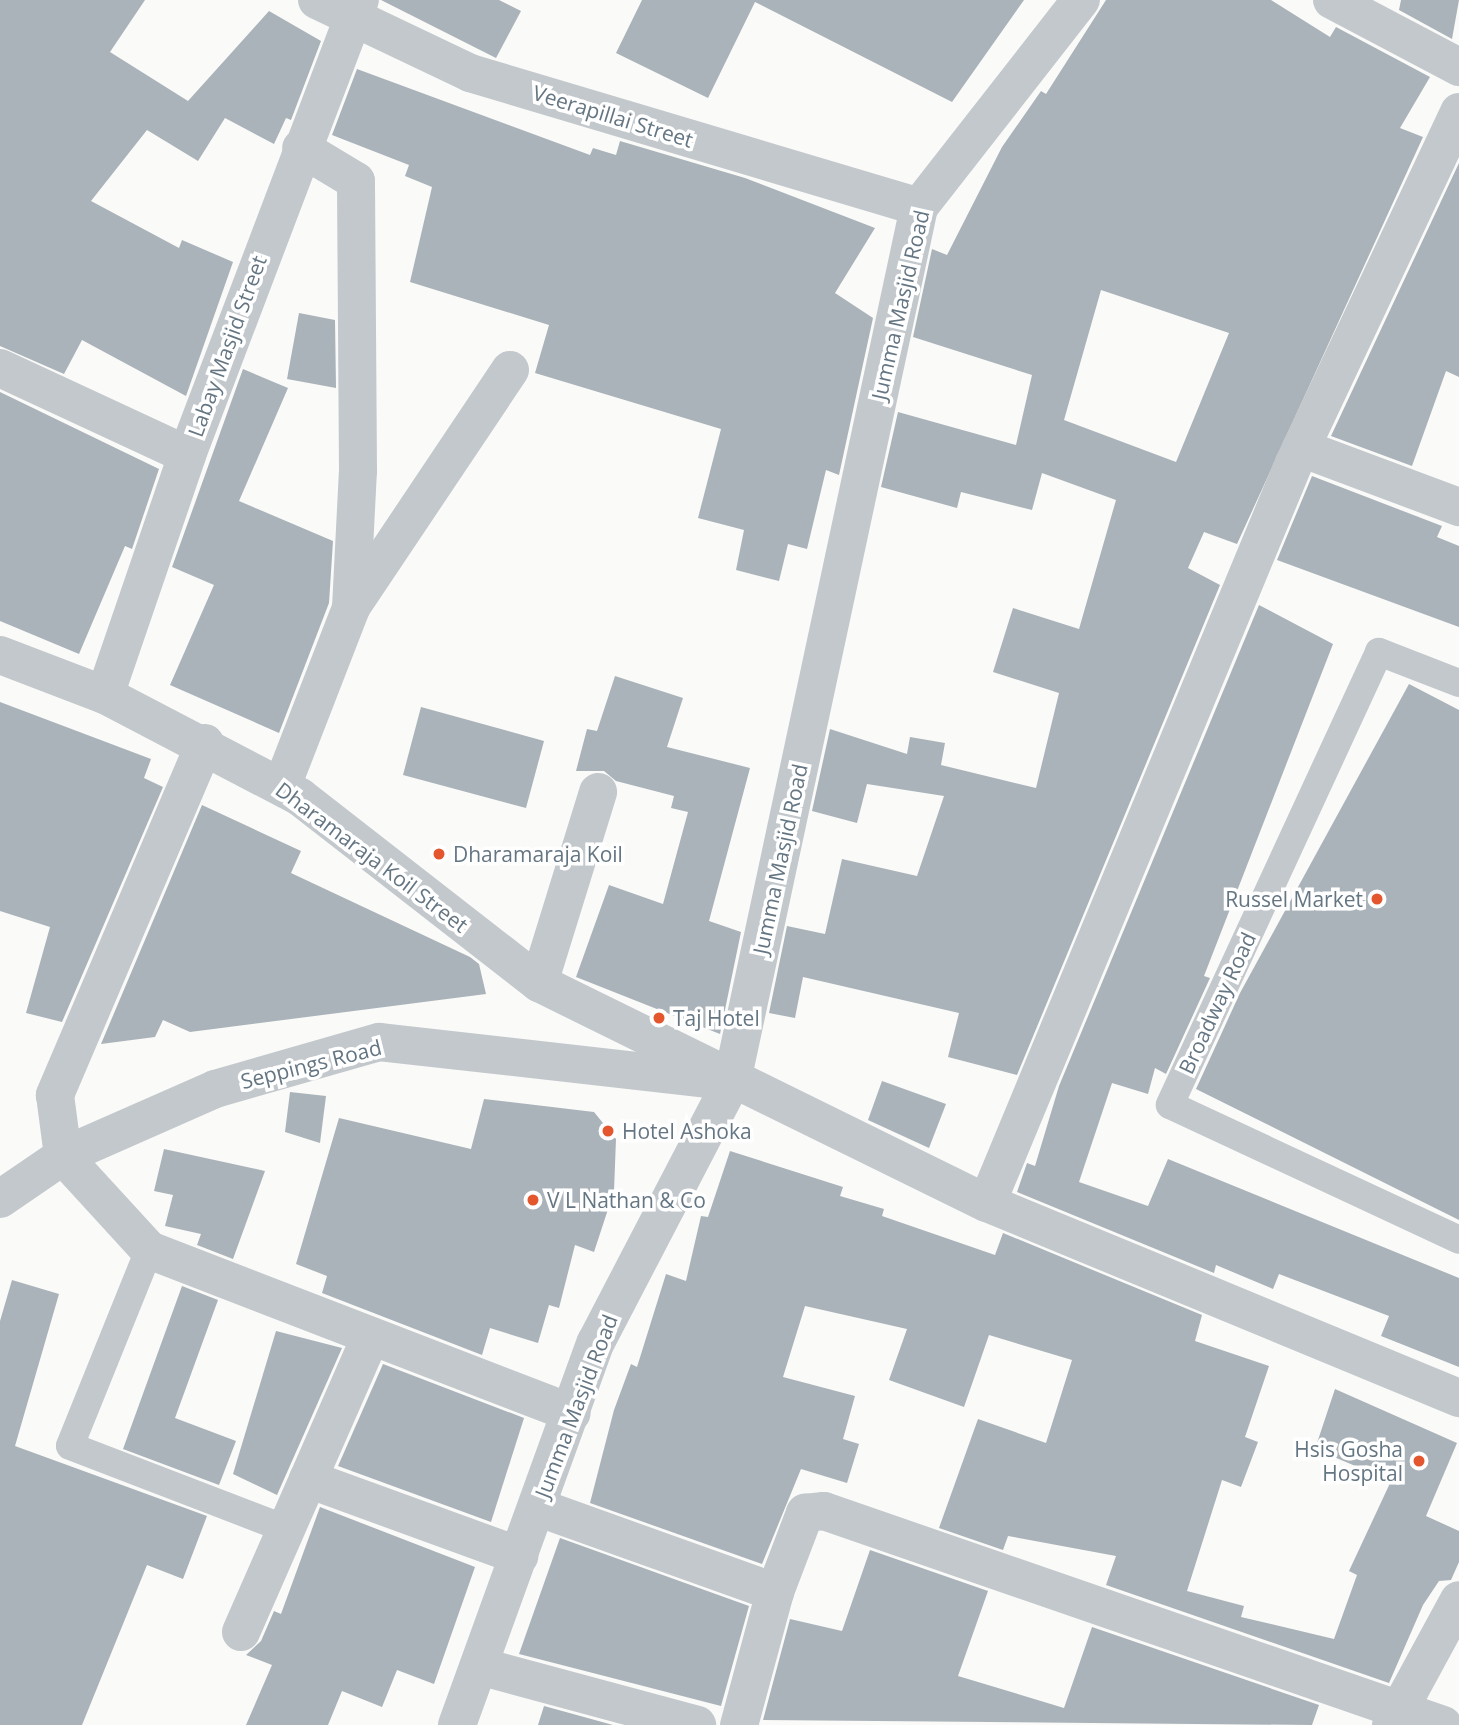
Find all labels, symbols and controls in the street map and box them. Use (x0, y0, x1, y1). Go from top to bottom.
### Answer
street label: Veerapillai Street (530, 80, 696, 152)
street label: Jumma Masjid Road (866, 208, 934, 402)
street label: Labay Masjid Street (182, 252, 272, 440)
street label: Jumma Masjid Road (747, 761, 813, 957)
street label: Dharamaraja Koil Street (271, 777, 473, 937)
place label: Dharamaraja Koil (453, 841, 623, 867)
marker: Dharamaraja Koil (431, 846, 447, 862)
place label: Russel Market (1225, 886, 1363, 912)
marker: Russel Market (1369, 891, 1385, 907)
street label: Broadway Road (1173, 928, 1261, 1078)
place label: Taj Hotel (673, 1005, 760, 1031)
marker: Taj Hotel (651, 1010, 667, 1026)
street label: Seppings Road (238, 1034, 384, 1094)
place label: Hotel Ashoka (622, 1118, 752, 1144)
marker: Hotel Ashoka (600, 1123, 616, 1139)
place label: V L Nathan & Co (547, 1187, 706, 1213)
marker: V L Nathan & Co (525, 1192, 541, 1208)
street label: Jumma Masjid Road (529, 1311, 623, 1501)
place label: Hsis Gosha Hospital (1294, 1436, 1403, 1486)
marker: Hsis Gosha Hospital (1409, 1451, 1429, 1471)

